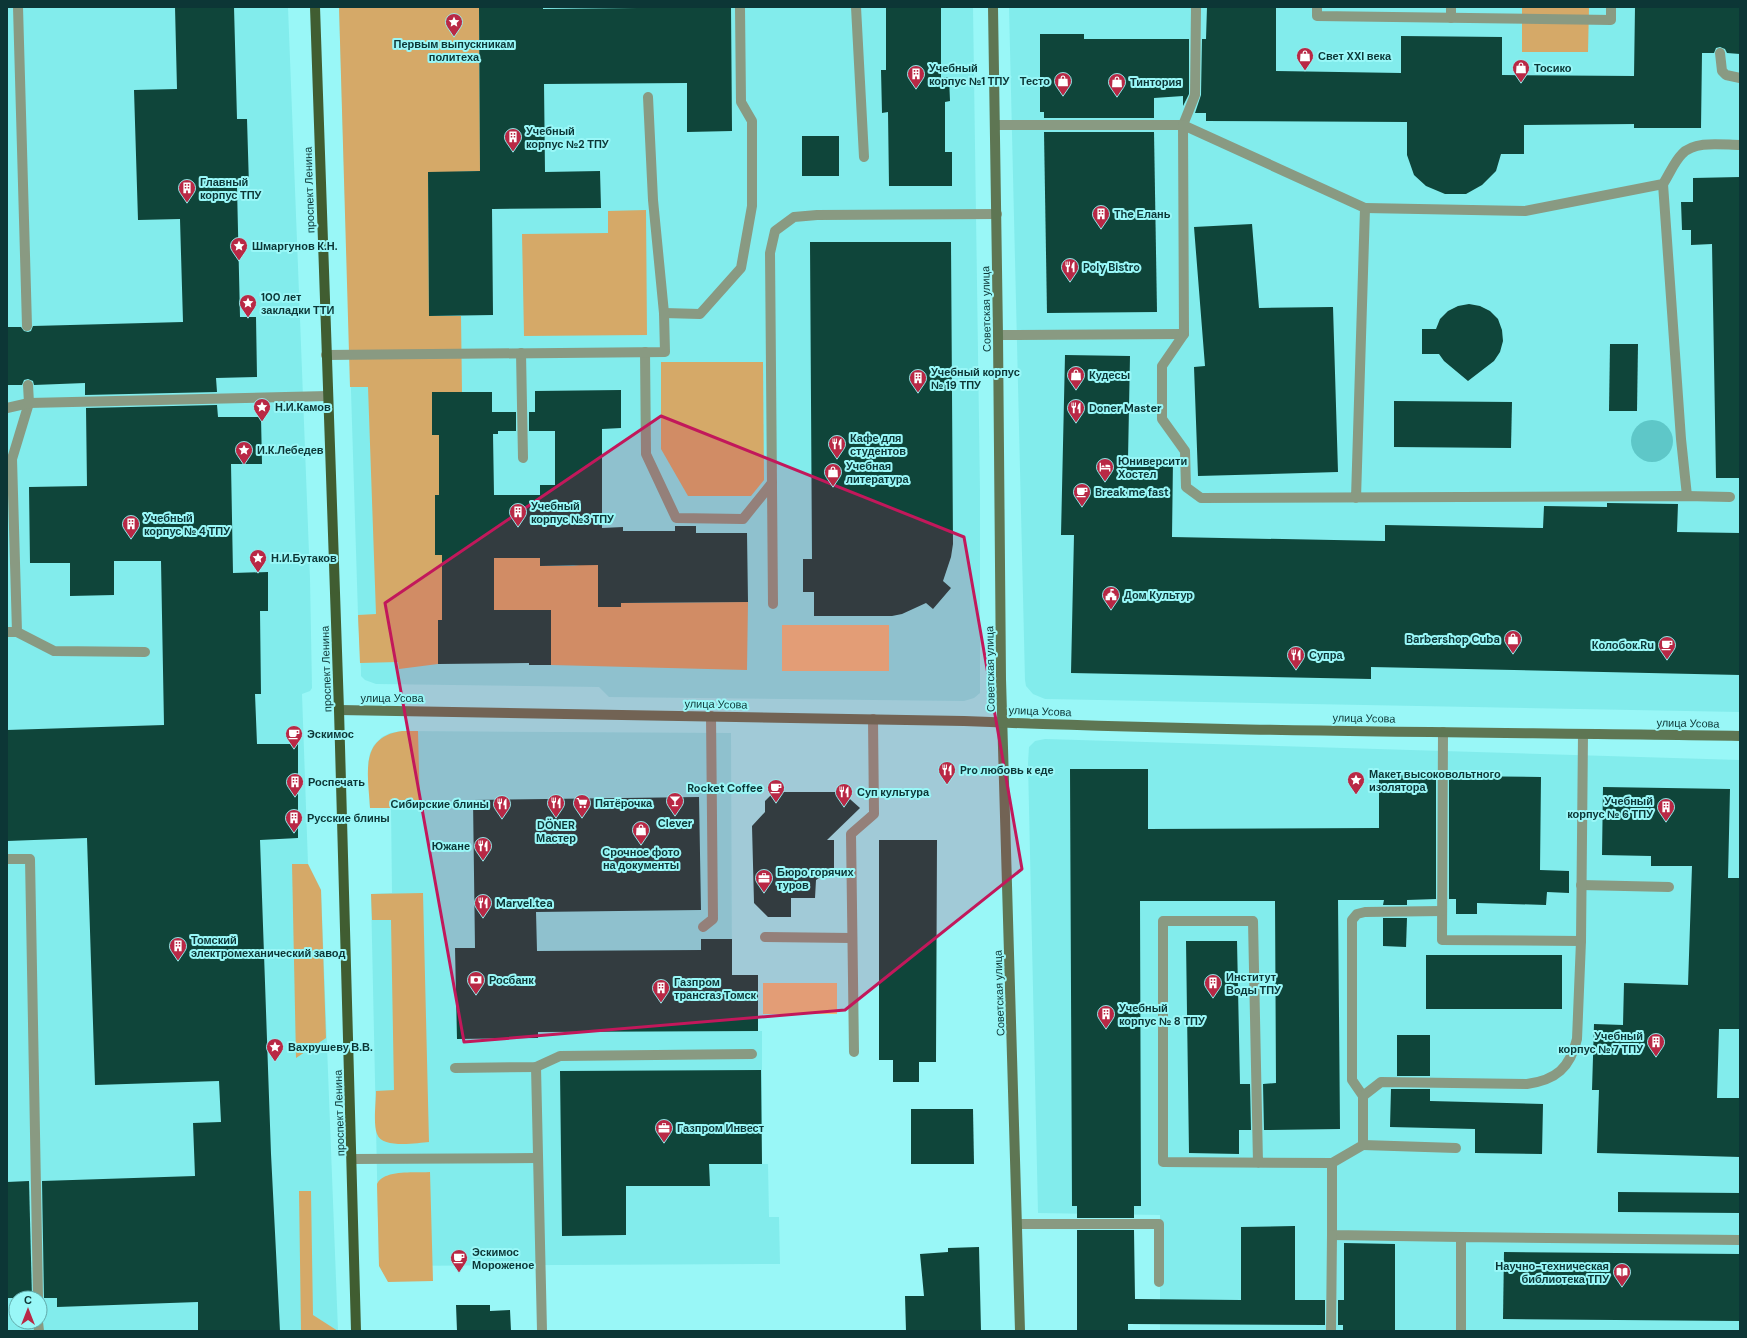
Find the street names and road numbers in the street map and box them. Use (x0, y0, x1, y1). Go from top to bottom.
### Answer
street label: проспект Ленина (300, 146, 318, 233)
street label: Советская улица (978, 265, 994, 352)
street label: проспект Ленина (317, 625, 335, 712)
street label: Советская улица (982, 625, 998, 712)
street label: улица Усова (361, 691, 424, 705)
street label: улица Усова (684, 696, 748, 712)
street label: улица Усова (1008, 703, 1073, 719)
street label: улица Усова (1332, 710, 1396, 726)
street label: улица Усова (1656, 715, 1720, 731)
street label: Советская улица (990, 949, 1008, 1036)
street label: проспект Ленина (330, 1069, 348, 1156)

